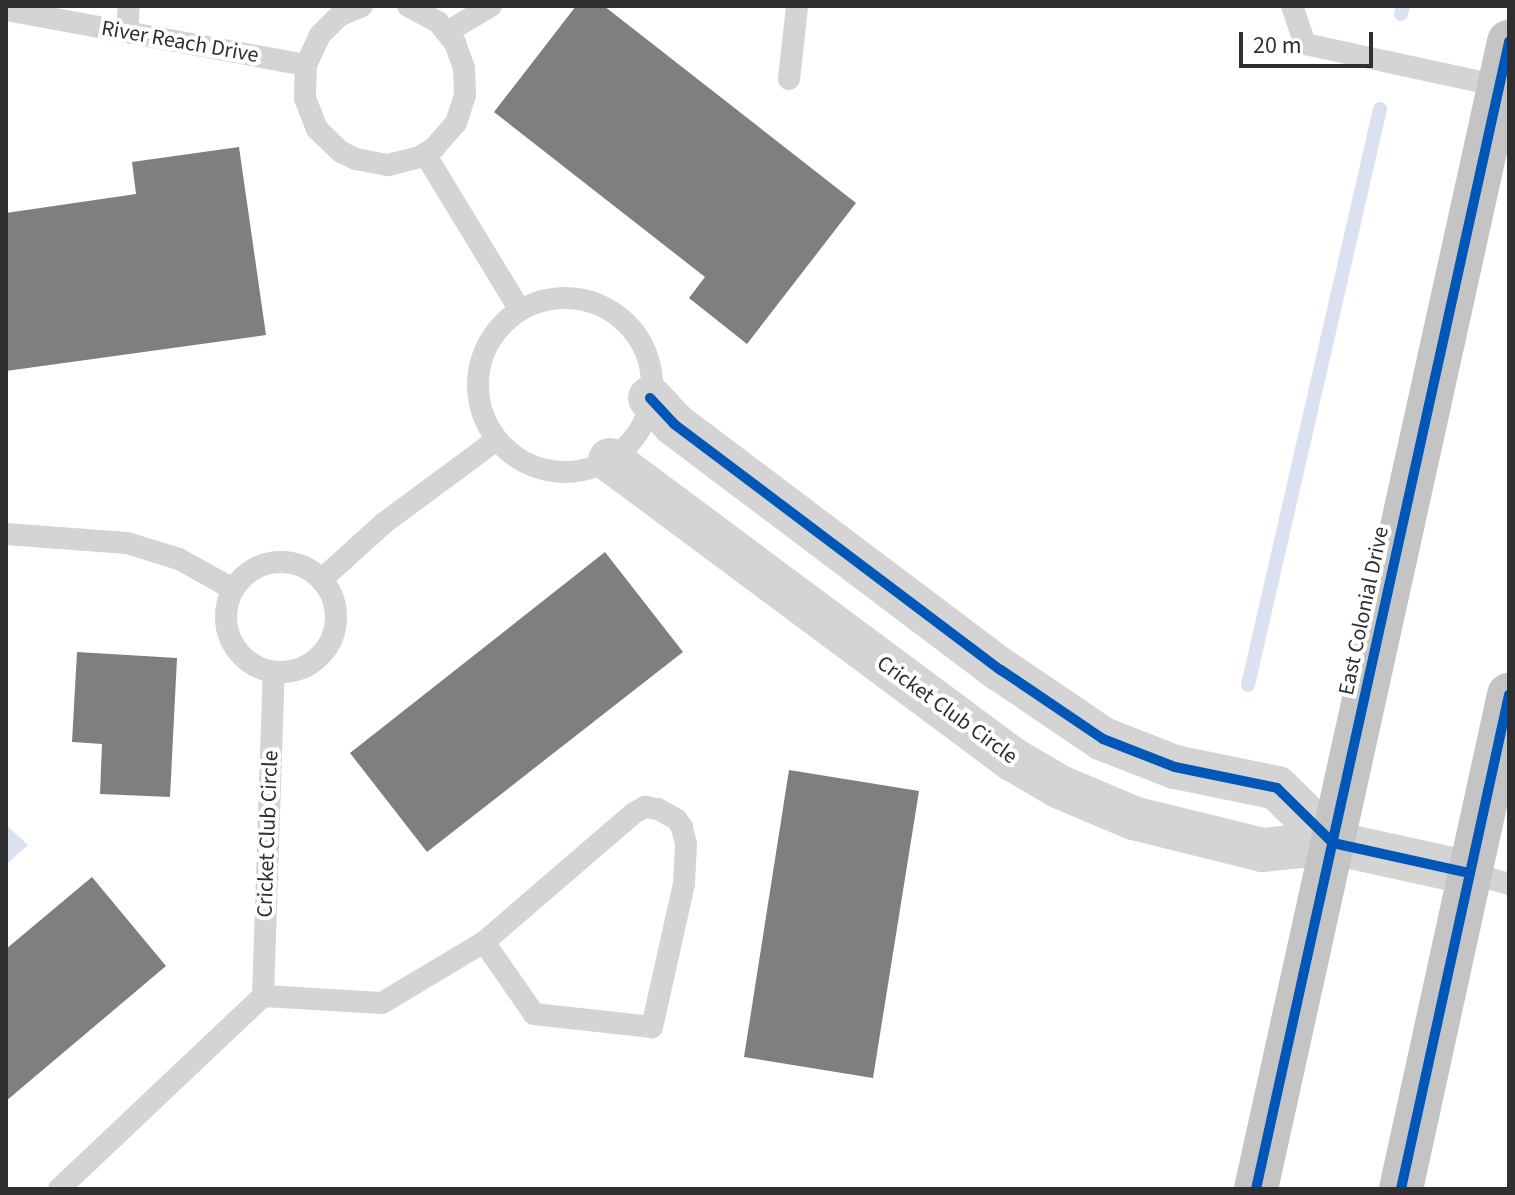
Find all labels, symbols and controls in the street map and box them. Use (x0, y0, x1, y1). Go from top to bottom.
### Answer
street label: River Reach Drive (99, 15, 261, 69)
scale bar (1243, 16, 1377, 66)
text: 20 m (1253, 28, 1302, 63)
street label: East Colonial Drive (1333, 524, 1395, 698)
street label: Cricket Club Circle (872, 650, 1022, 770)
street label: Cricket Club Circle (252, 750, 284, 918)

